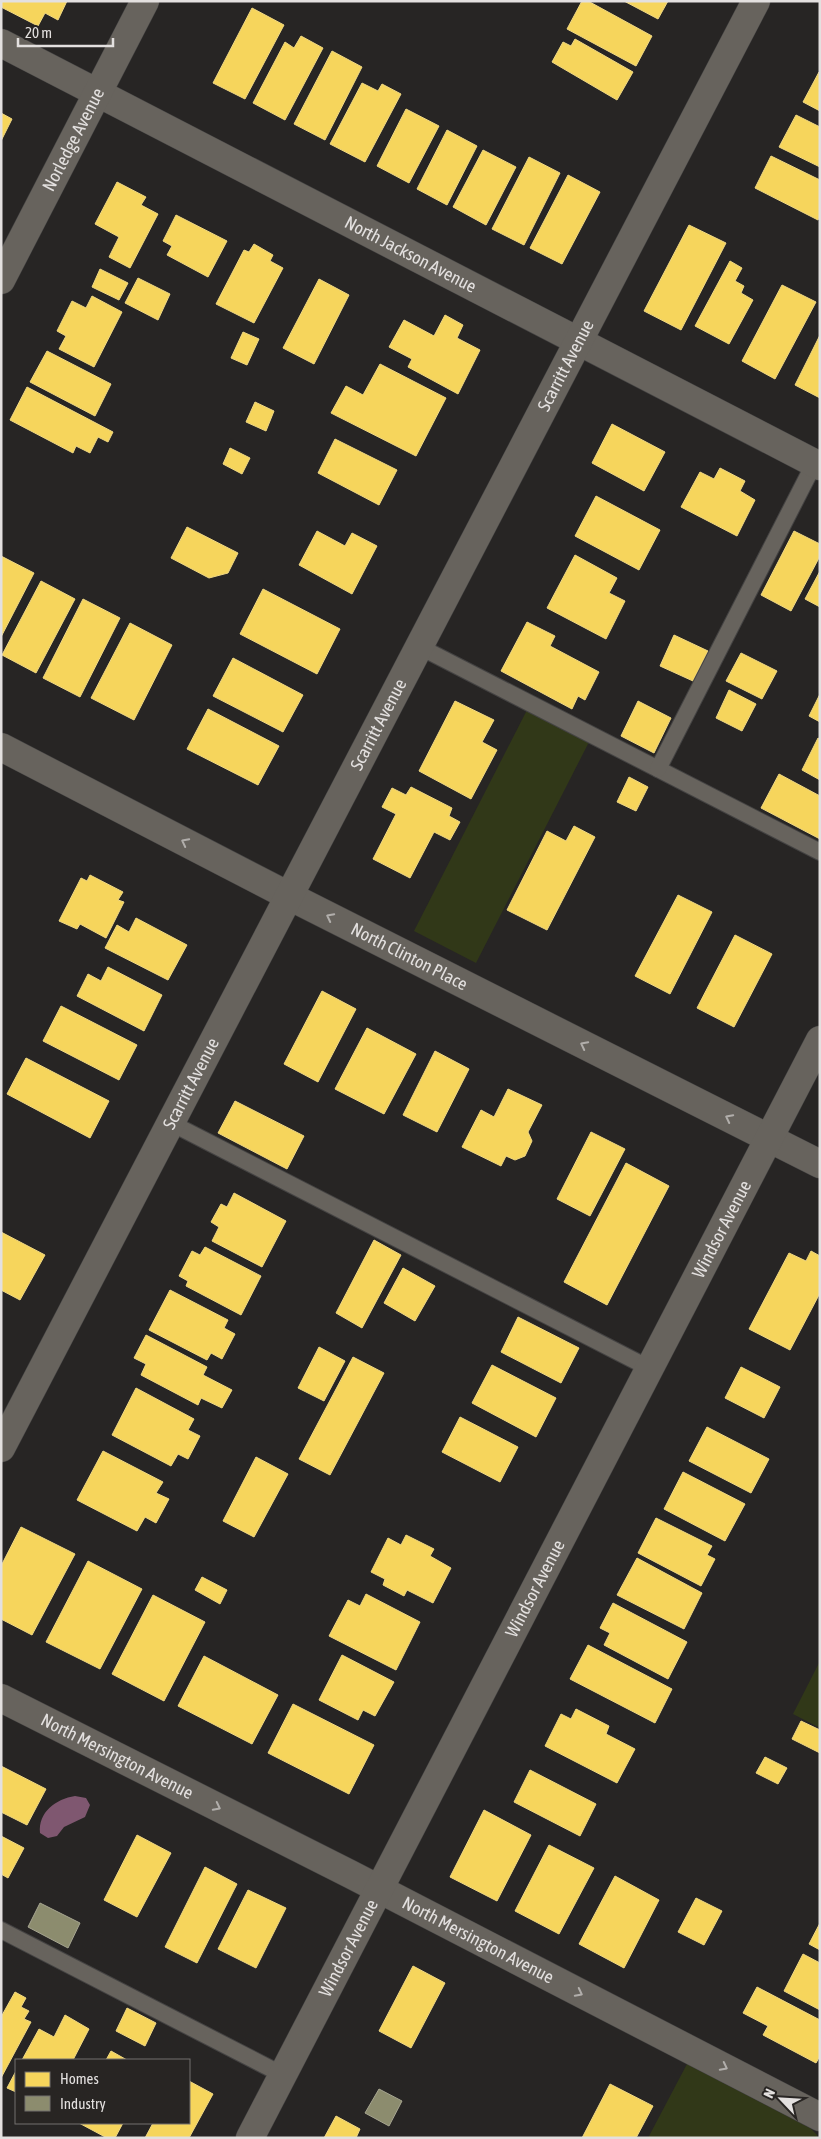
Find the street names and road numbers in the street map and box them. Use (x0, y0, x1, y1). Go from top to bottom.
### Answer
street label: Norledge Avenue (38, 84, 108, 195)
street label: North Jackson Avenue (341, 211, 480, 297)
street label: Scarritt Avenue (533, 316, 598, 414)
street label: Scarritt Avenue (346, 675, 410, 774)
street label: North Clinton Place (348, 918, 471, 994)
street label: Scarritt Avenue (158, 1034, 223, 1133)
street label: Windsor Avenue (687, 1177, 755, 1281)
street label: Windsor Avenue (501, 1536, 569, 1641)
street label: North Mersington Avenue (38, 1709, 197, 1803)
street label: North Mersington Avenue (399, 1892, 558, 1988)
street label: Windsor Avenue (314, 1896, 382, 2000)

